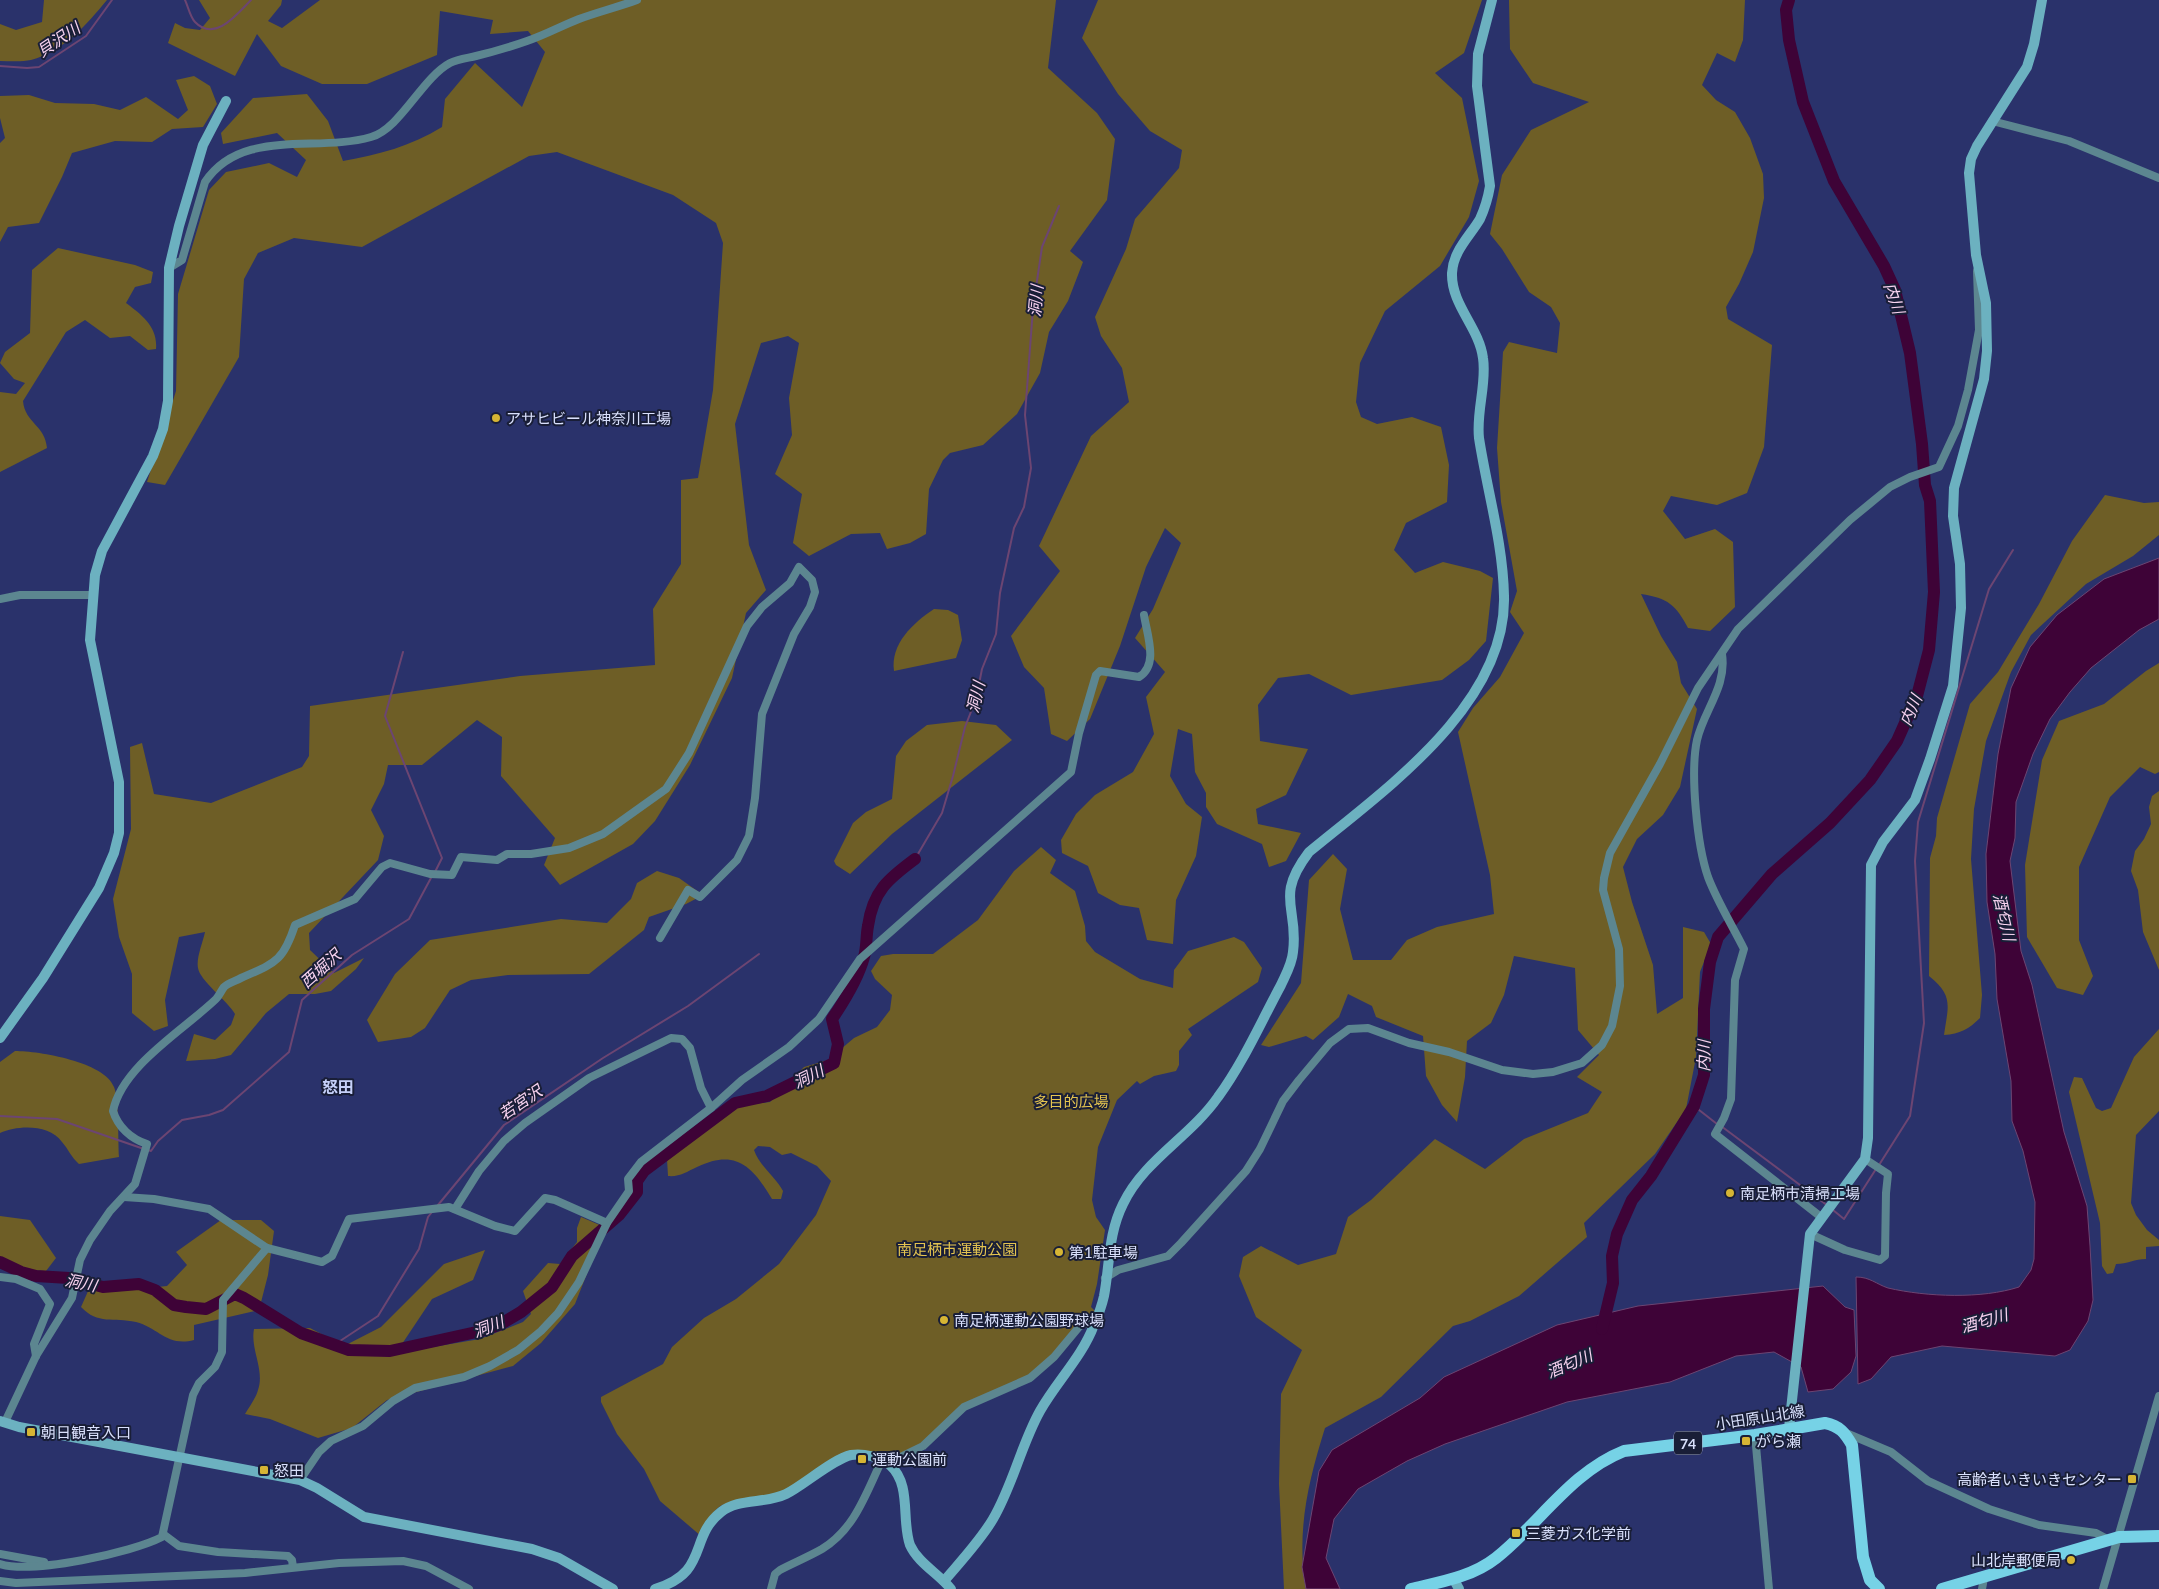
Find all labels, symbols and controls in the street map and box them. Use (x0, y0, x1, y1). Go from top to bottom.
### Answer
water label: 貝沢川 (33, 17, 85, 60)
water label: 内川 (1881, 280, 1910, 318)
water label: 洞川 (1024, 282, 1046, 318)
place label: アサヒビール神奈川工場 (506, 409, 671, 427)
marker: アサヒビール神奈川工場 (490, 412, 502, 424)
water label: 洞川 (962, 677, 988, 715)
water label: 内川 (1895, 690, 1926, 728)
water label: 酒匂川 (1990, 891, 2020, 944)
water label: 西堀沢 (296, 944, 346, 991)
water label: 内川 (1693, 1038, 1713, 1072)
water label: 洞川 (789, 1060, 828, 1092)
district label: 怒田 (322, 1077, 354, 1096)
water label: 若宮沢 (495, 1080, 547, 1123)
park label: 多目的広場 (1033, 1092, 1109, 1110)
place label: 南足柄市清掃工場 (1740, 1184, 1860, 1202)
marker: 南足柄市清掃工場 (1724, 1187, 1736, 1199)
park label: 南足柄市運動公園 (897, 1240, 1017, 1258)
place label: 第1駐車場 (1069, 1243, 1138, 1261)
marker: 第1駐車場 (1053, 1246, 1065, 1258)
water label: 洞川 (63, 1270, 100, 1295)
water label: 酒匂川 (1958, 1304, 2012, 1336)
water label: 洞川 (470, 1311, 508, 1341)
place label: 南足柄運動公園野球場 (954, 1311, 1104, 1329)
marker: 南足柄運動公園野球場 (938, 1314, 950, 1326)
water label: 酒匂川 (1543, 1344, 1597, 1381)
street label: 小田原山北線 (1714, 1401, 1806, 1433)
place label: 朝日観音入口 (41, 1423, 131, 1441)
marker: 朝日観音入口 (25, 1426, 37, 1438)
road number: 74 (1674, 1432, 1702, 1455)
place label: がら瀬 (1756, 1432, 1801, 1450)
marker: がら瀬 (1740, 1435, 1752, 1447)
place label: 運動公園前 (872, 1450, 947, 1468)
marker: 運動公園前 (856, 1453, 868, 1465)
place label: 怒田 (274, 1461, 304, 1479)
marker: 怒田 (258, 1464, 270, 1476)
place label: 高齢者いきいきセンター (1957, 1470, 2122, 1488)
marker: 高齢者いきいきセンター (2126, 1473, 2138, 1485)
place label: 三菱ガス化学前 (1526, 1524, 1631, 1542)
marker: 三菱ガス化学前 (1510, 1527, 1522, 1539)
place label: 山北岸郵便局 (1971, 1551, 2061, 1569)
marker: 山北岸郵便局 (2065, 1554, 2077, 1566)

